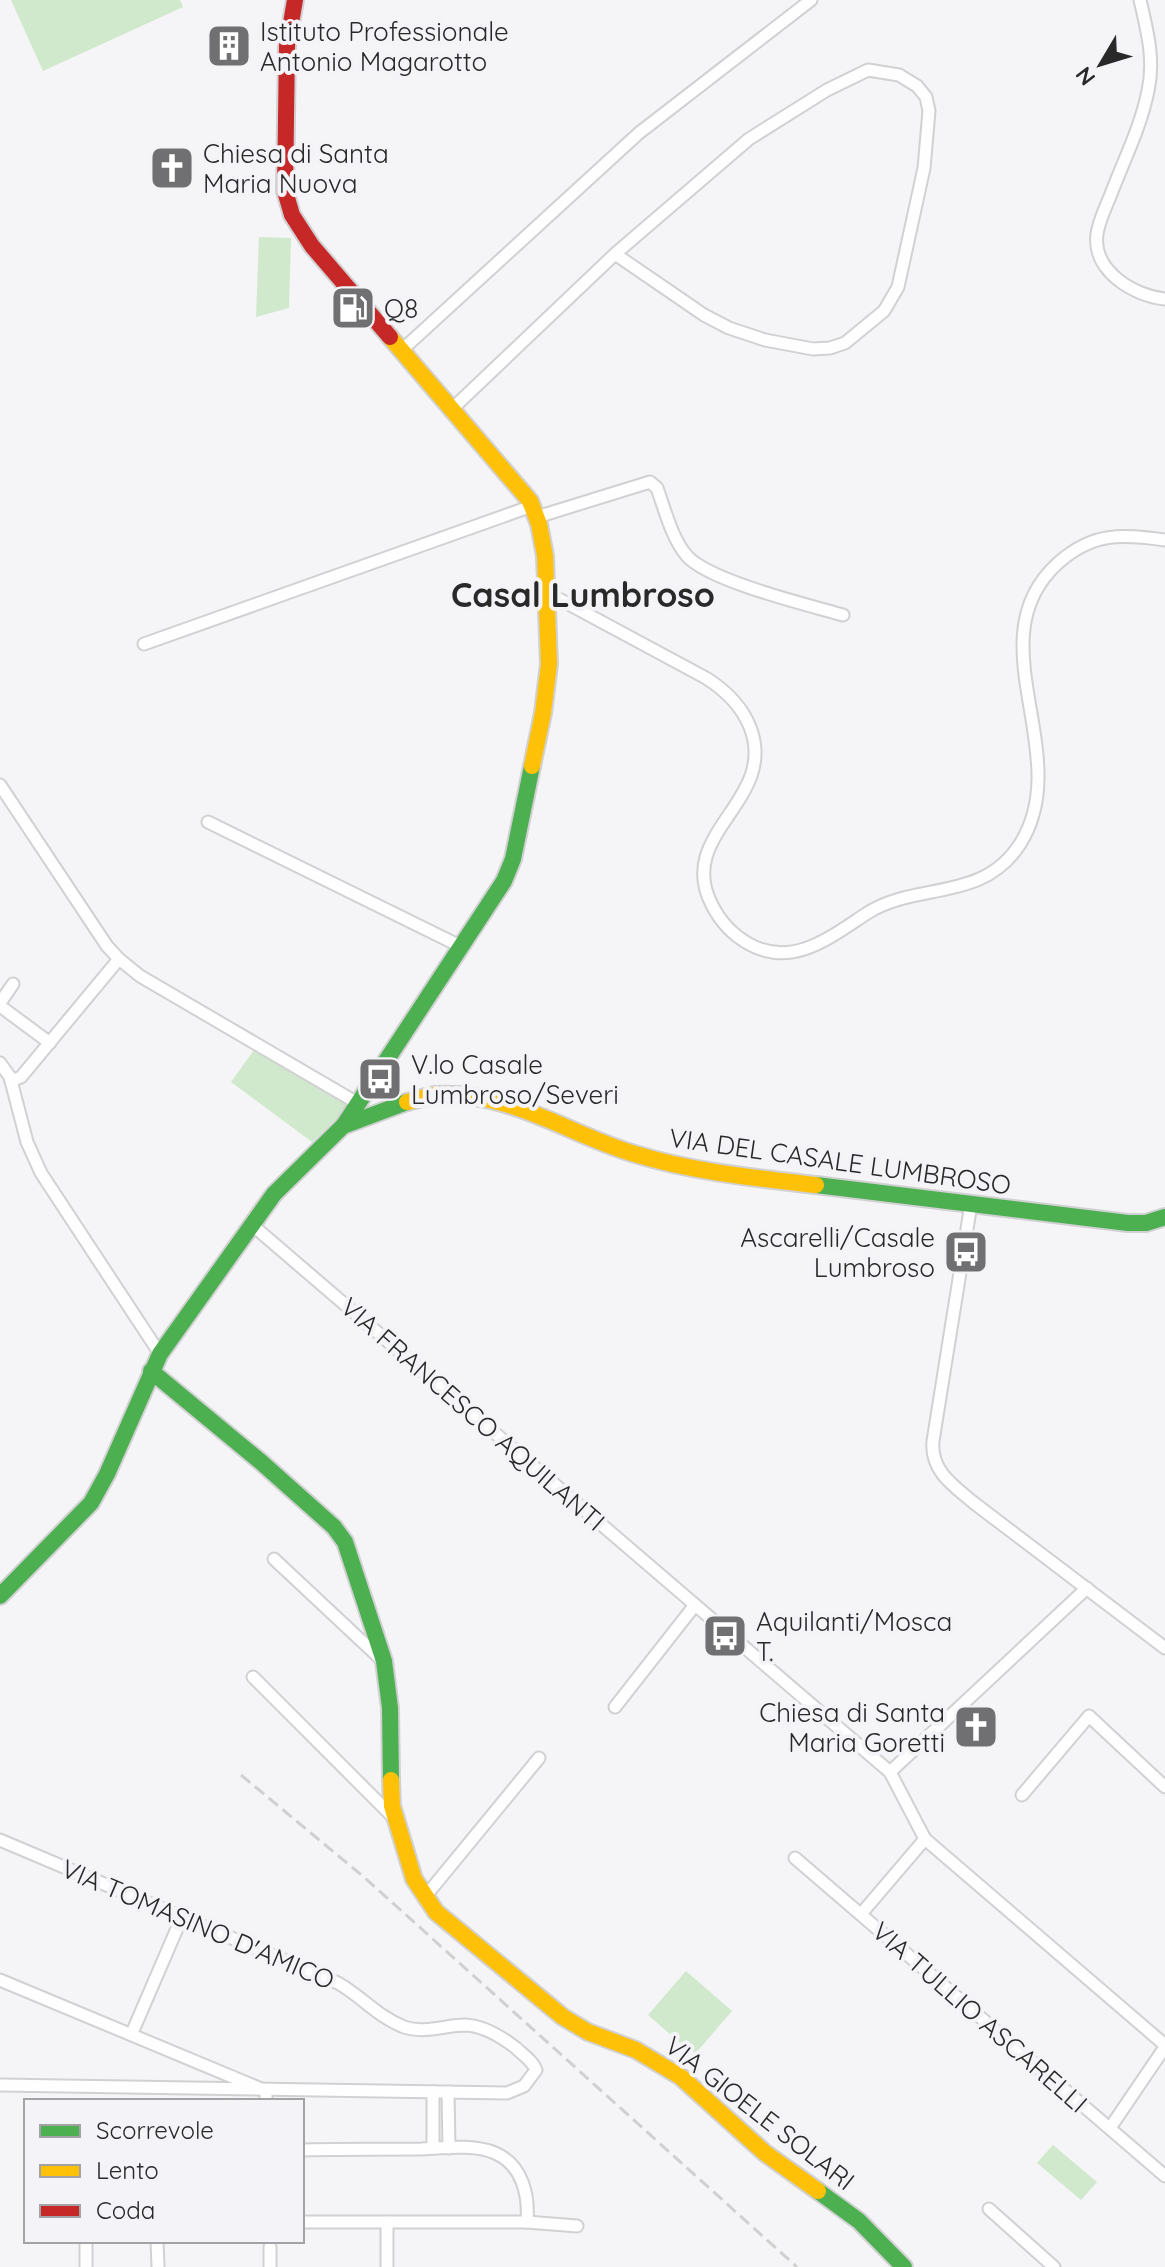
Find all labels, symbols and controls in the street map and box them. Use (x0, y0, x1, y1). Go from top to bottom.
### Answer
place label: Istituto Professionale Antonio Magarotto (260, 15, 509, 78)
building icon: Istituto Professionale Antonio Magarotto (205, 22, 253, 70)
north arrow (1061, 24, 1141, 104)
text: N (1069, 61, 1101, 91)
place label: Chiesa di Santa Maria Nuova (203, 137, 389, 200)
church icon: Chiesa di Santa Maria Nuova (148, 144, 196, 192)
fuel station icon: Q8 (329, 284, 377, 332)
place label: Q8 (384, 292, 418, 325)
district label: Casal Lumbroso (451, 573, 715, 616)
place label: V.lo Casale Lumbroso/Severi (411, 1048, 619, 1111)
bus stop icon: V.lo Casale Lumbroso/Severi (356, 1055, 404, 1103)
street label: VIA DEL CASALE LUMBROSO (667, 1121, 1013, 1201)
place label: Ascarelli/Casale Lumbroso (740, 1221, 935, 1284)
bus stop icon: Ascarelli/Casale Lumbroso (942, 1228, 990, 1276)
street label: VIA FRANCESCO AQUILANTI (334, 1290, 612, 1538)
place label: Aquilanti/Mosca T. (756, 1605, 952, 1668)
bus stop icon: Aquilanti/Mosca T. (701, 1612, 749, 1660)
place label: Chiesa di Santa Maria Goretti (759, 1696, 945, 1759)
church icon: Chiesa di Santa Maria Goretti (952, 1703, 1000, 1751)
street label: VIA TOMASINO D'AMICO (56, 1851, 340, 1997)
street label: VIA TULLIO ASCARELLI (866, 1914, 1094, 2120)
street label: VIA GIOELE SOLARI (659, 2029, 861, 2197)
legend (24, 2099, 304, 2243)
text: Scorrevole (96, 2115, 214, 2145)
text: Lento (96, 2155, 159, 2185)
text: Coda (96, 2195, 155, 2225)

